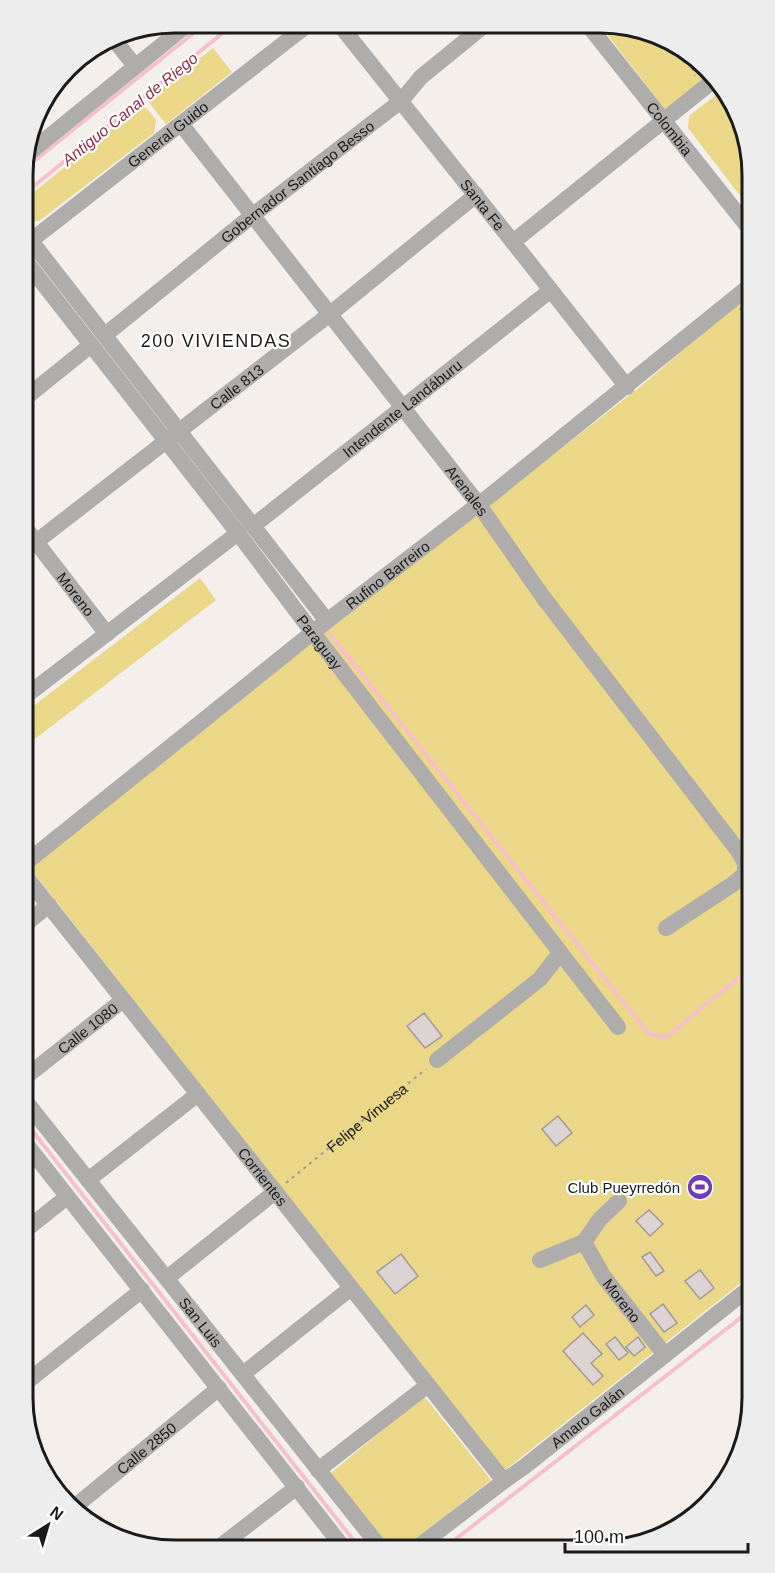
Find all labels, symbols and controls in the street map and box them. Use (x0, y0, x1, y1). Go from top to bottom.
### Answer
water label: Antiguo Canal de Riego (58, 49, 201, 169)
street label: General Guido (124, 97, 211, 171)
street label: Colombia (644, 98, 697, 159)
street label: Gobernador Santiago Besso (217, 117, 377, 246)
street label: Santa Fe (457, 175, 509, 234)
district label: 200 VIVIENDAS (141, 331, 291, 351)
street label: Intendente Landáburu (339, 356, 465, 460)
street label: Calle 813 (206, 360, 267, 413)
street label: Arenales (443, 462, 492, 519)
street label: Rufino Barreiro (342, 537, 433, 612)
street label: Moreno (54, 569, 98, 619)
street label: Paraguay (294, 611, 347, 673)
street label: Calle 1080 (54, 999, 121, 1057)
street label: Felipe Vinuesa (323, 1079, 411, 1155)
street label: Corrientes (235, 1144, 291, 1209)
sports icon: Club Pueyrredón (685, 1172, 715, 1202)
place label: Club Pueyrredón (567, 1179, 680, 1196)
street label: Moreno (600, 1275, 645, 1326)
street label: San Luis (176, 1294, 226, 1350)
street label: Amaro Galán (547, 1383, 627, 1451)
street label: Calle 2850 (113, 1419, 179, 1477)
north arrow (18, 1495, 78, 1555)
text: N (47, 1503, 66, 1524)
scale bar (565, 1516, 748, 1554)
text: 100 m (574, 1527, 624, 1547)

